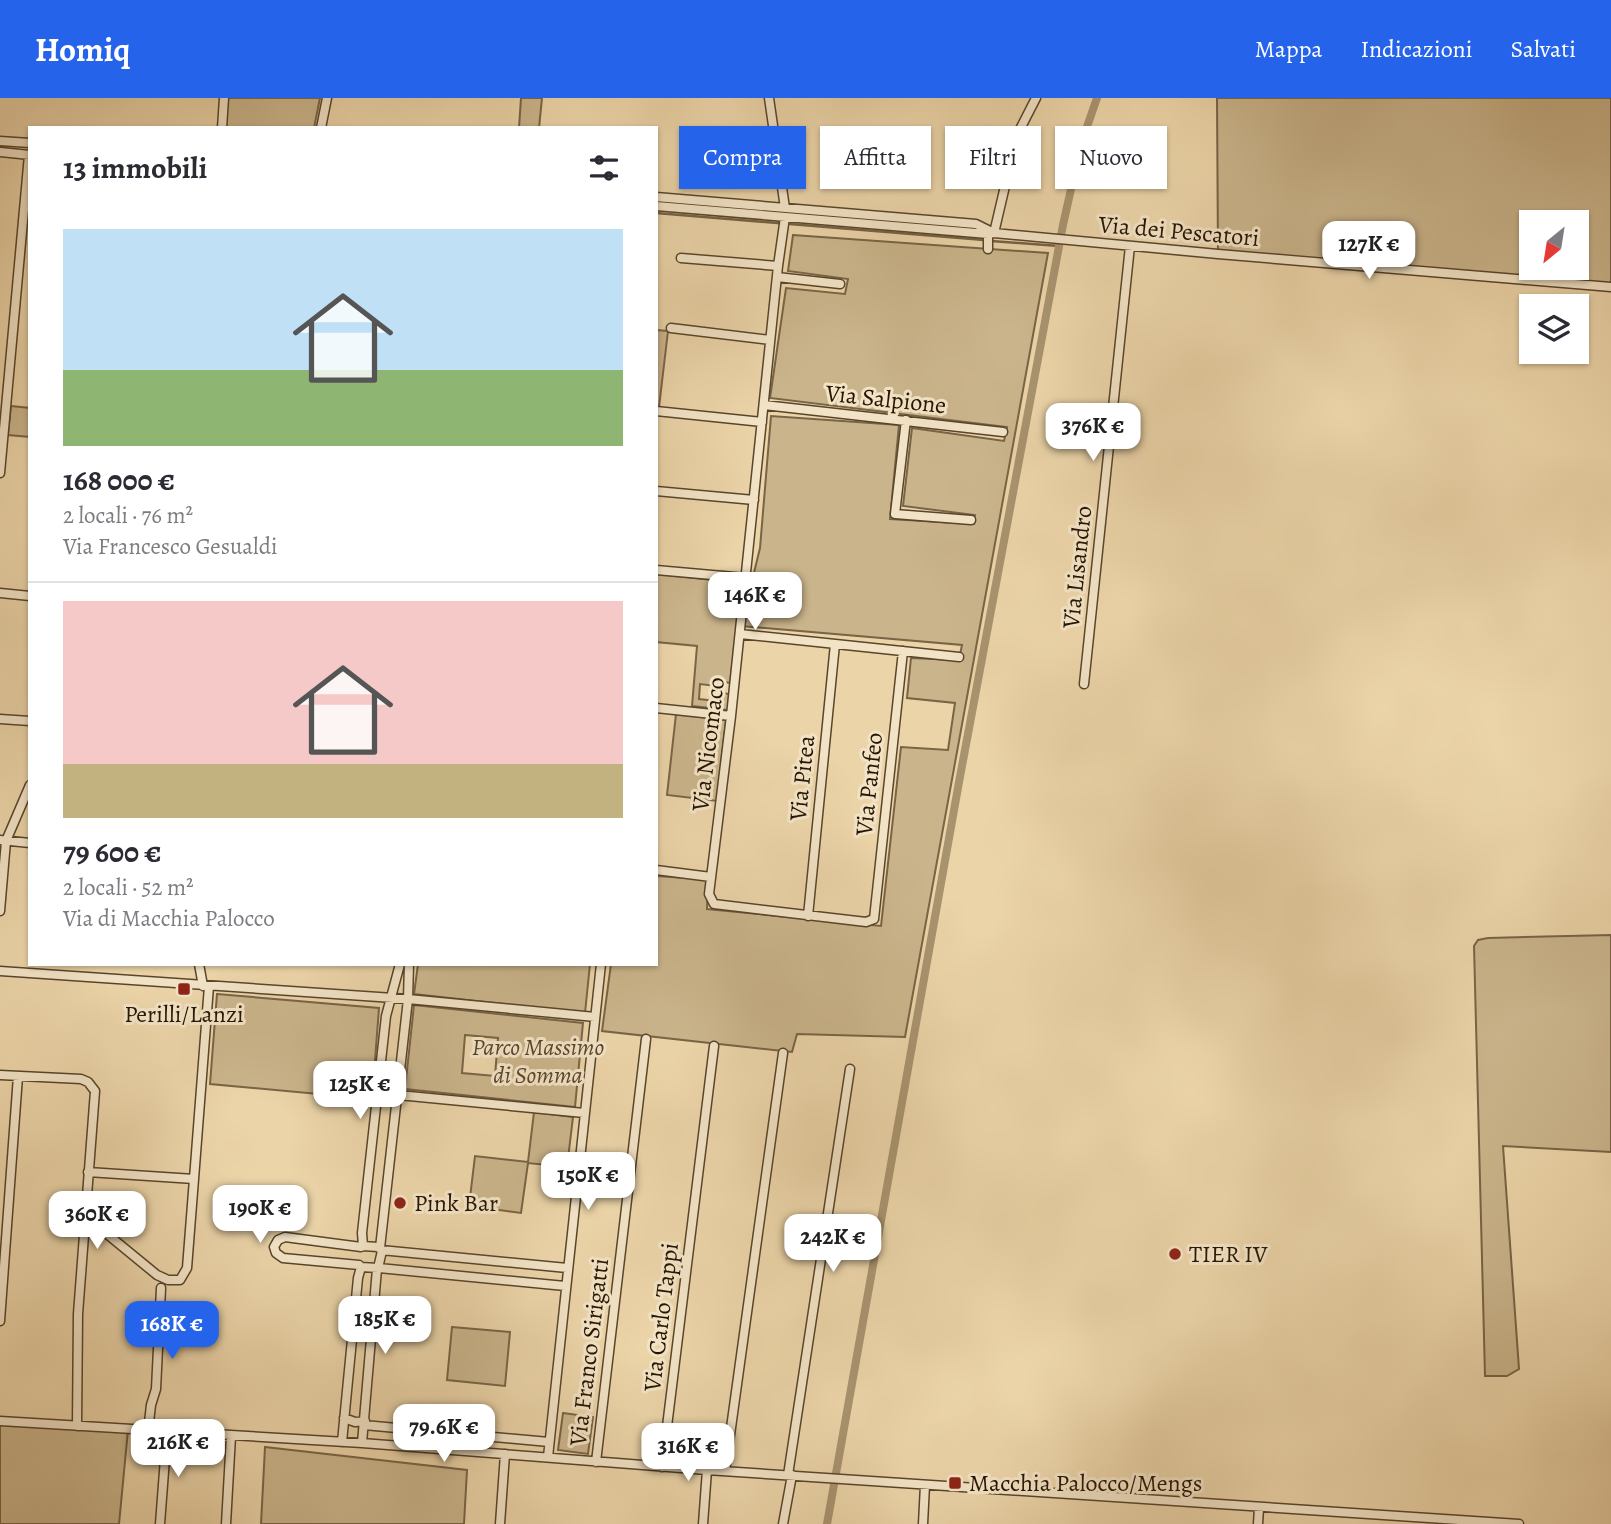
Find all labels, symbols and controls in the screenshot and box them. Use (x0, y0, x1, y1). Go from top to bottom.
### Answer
text: Homiq (35, 27, 130, 72)
text: Mappa (1255, 33, 1323, 65)
text: Indicazioni (1361, 33, 1473, 65)
text: Salvati (1511, 33, 1576, 65)
chip: Compra (679, 126, 806, 189)
chip: Affitta (820, 126, 931, 189)
chip: Filtri (945, 126, 1041, 189)
chip: Nuovo (1055, 126, 1167, 189)
text: 13 immobili (63, 148, 207, 188)
icon: filters (585, 149, 623, 187)
street label: Via dei Pescatori (1096, 208, 1261, 254)
north arrow (1519, 210, 1589, 280)
map controls (1519, 210, 1589, 364)
pin: 127K € (1312, 222, 1426, 281)
text: 127K € (1338, 228, 1400, 259)
icon: home (280, 275, 406, 401)
button: layers (1519, 294, 1589, 364)
street label: Via Salpione (823, 377, 948, 421)
pin: 376K € (1036, 404, 1150, 463)
text: 376K € (1062, 410, 1124, 441)
text: 168 000 € (63, 460, 175, 500)
text: 2 locali · 76 m² (63, 500, 193, 531)
street label: Via Lisandro (1055, 504, 1099, 631)
text: Via Francesco Gesualdi (63, 531, 278, 562)
pin: 146K € (698, 573, 812, 632)
text: 146K € (724, 579, 786, 610)
icon: home (280, 647, 406, 773)
street label: Via Nicomaco (684, 675, 732, 814)
street label: Via Panfeo (848, 731, 890, 838)
street label: Via Pitea (781, 733, 822, 823)
text: 79 600 € (63, 832, 162, 872)
text: 2 locali · 52 m² (63, 872, 194, 903)
text: Via di Macchia Palocco (63, 903, 275, 934)
marker: Perilli/Lanzi (176, 981, 192, 997)
place label: Perilli/Lanzi (124, 998, 244, 1030)
park label: Parco Massimo di Somma (472, 1031, 604, 1091)
pin: 125K € (303, 1062, 417, 1121)
text: 125K € (329, 1068, 391, 1099)
pin: 150K € (531, 1152, 645, 1212)
text: 150K € (557, 1159, 619, 1190)
pin: 190K € (203, 1186, 317, 1245)
place label: Pink Bar (414, 1187, 498, 1219)
pin: 360K € (40, 1192, 154, 1251)
text: 190K € (229, 1192, 291, 1223)
marker: Pink Bar (392, 1195, 408, 1211)
text: 360K € (65, 1198, 129, 1229)
pin: 242K € (776, 1214, 890, 1274)
text: 242K € (800, 1221, 866, 1252)
place label: TIER IV (1189, 1238, 1268, 1270)
street label: Via Carlo Tappi (636, 1241, 686, 1394)
marker: TIER IV (1167, 1246, 1183, 1262)
street label: Via Franco Sirigatti (561, 1256, 616, 1449)
pin: 185K € (328, 1296, 442, 1356)
pin: 168K € (115, 1302, 229, 1361)
text: 185K € (354, 1303, 416, 1334)
text: 168K € (141, 1308, 203, 1339)
pin: 79.6K € (379, 1404, 509, 1464)
text: 79.6K € (409, 1411, 479, 1442)
pin: 216K € (121, 1420, 235, 1479)
pin: 316K € (631, 1424, 745, 1483)
text: 216K € (147, 1426, 209, 1457)
text: 316K € (657, 1430, 719, 1461)
place label: Macchia Palocco/Mengs (969, 1467, 1202, 1499)
marker: Macchia Palocco/Mengs (947, 1475, 963, 1491)

